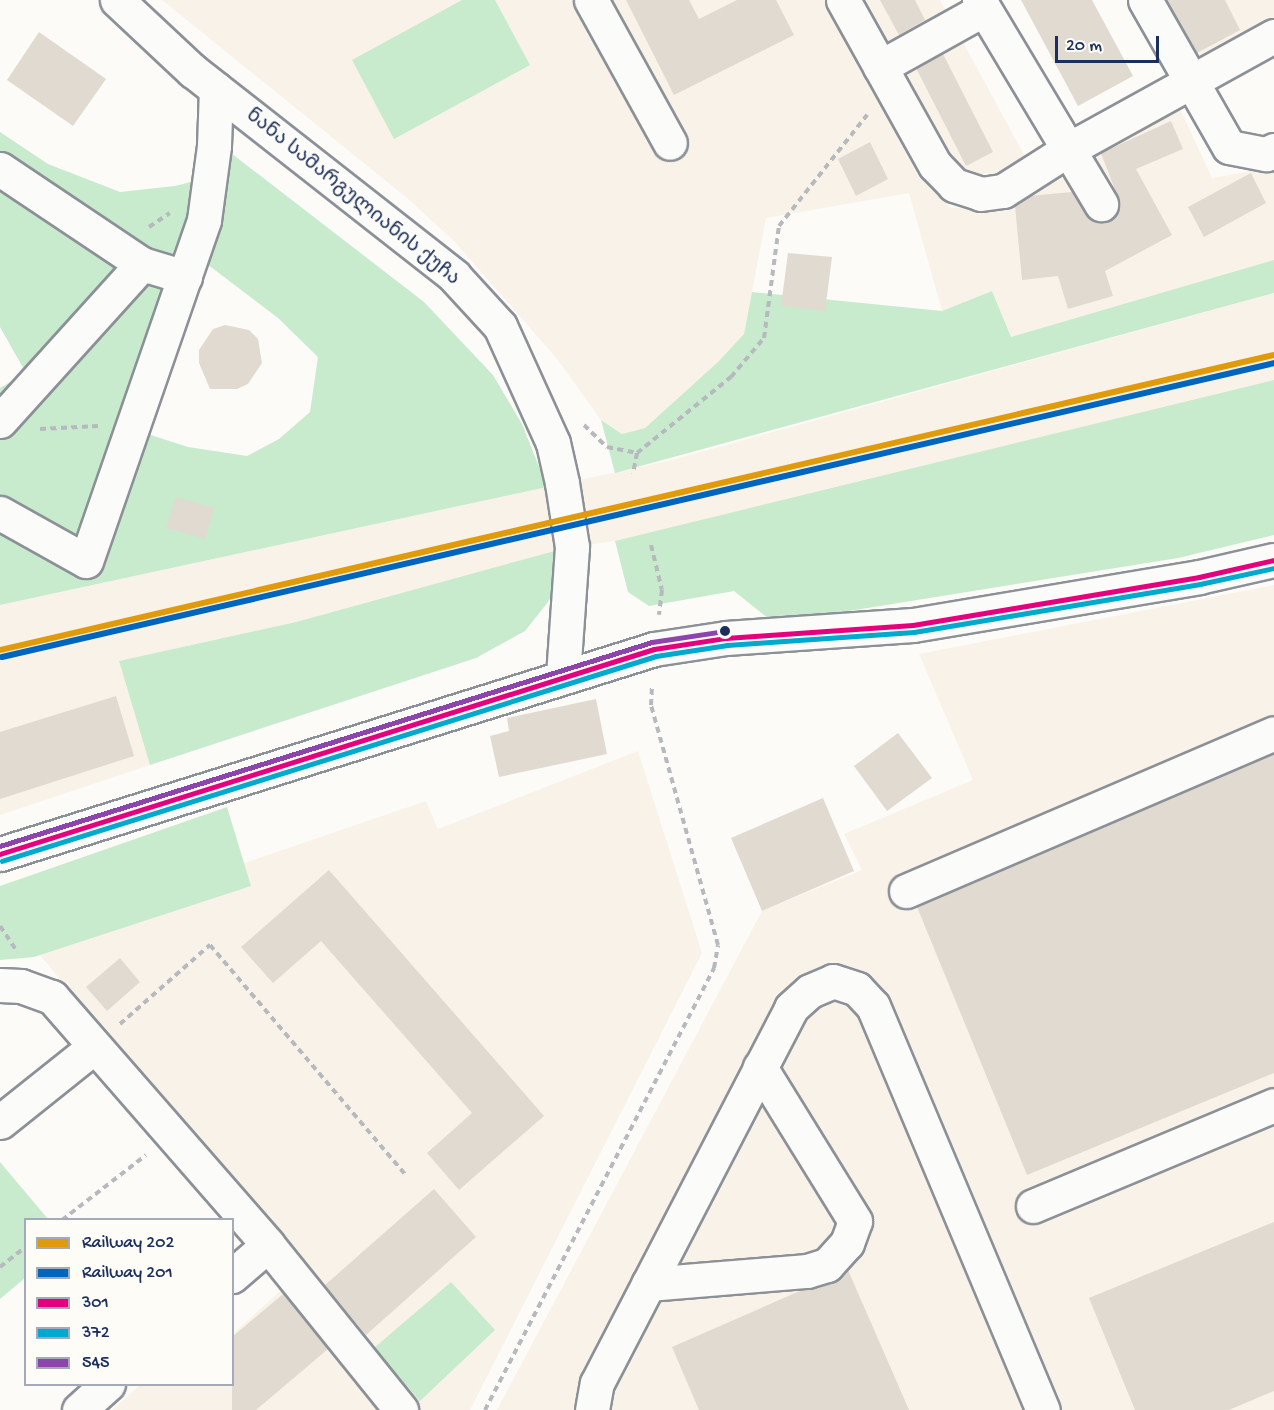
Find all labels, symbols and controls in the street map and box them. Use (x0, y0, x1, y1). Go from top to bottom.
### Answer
scale bar (1058, 24, 1162, 62)
text: 20 m (1066, 36, 1102, 57)
street label: ნანა სამარგულიანის ქუჩა (240, 104, 464, 292)
unlabelled marker (719, 625, 731, 637)
legend (24, 1218, 234, 1386)
text: Railway 202 (82, 1233, 174, 1254)
text: Railway 201 (82, 1263, 173, 1284)
text: 301 (82, 1293, 109, 1314)
text: 372 (82, 1323, 110, 1344)
text: 545 (82, 1353, 109, 1374)

